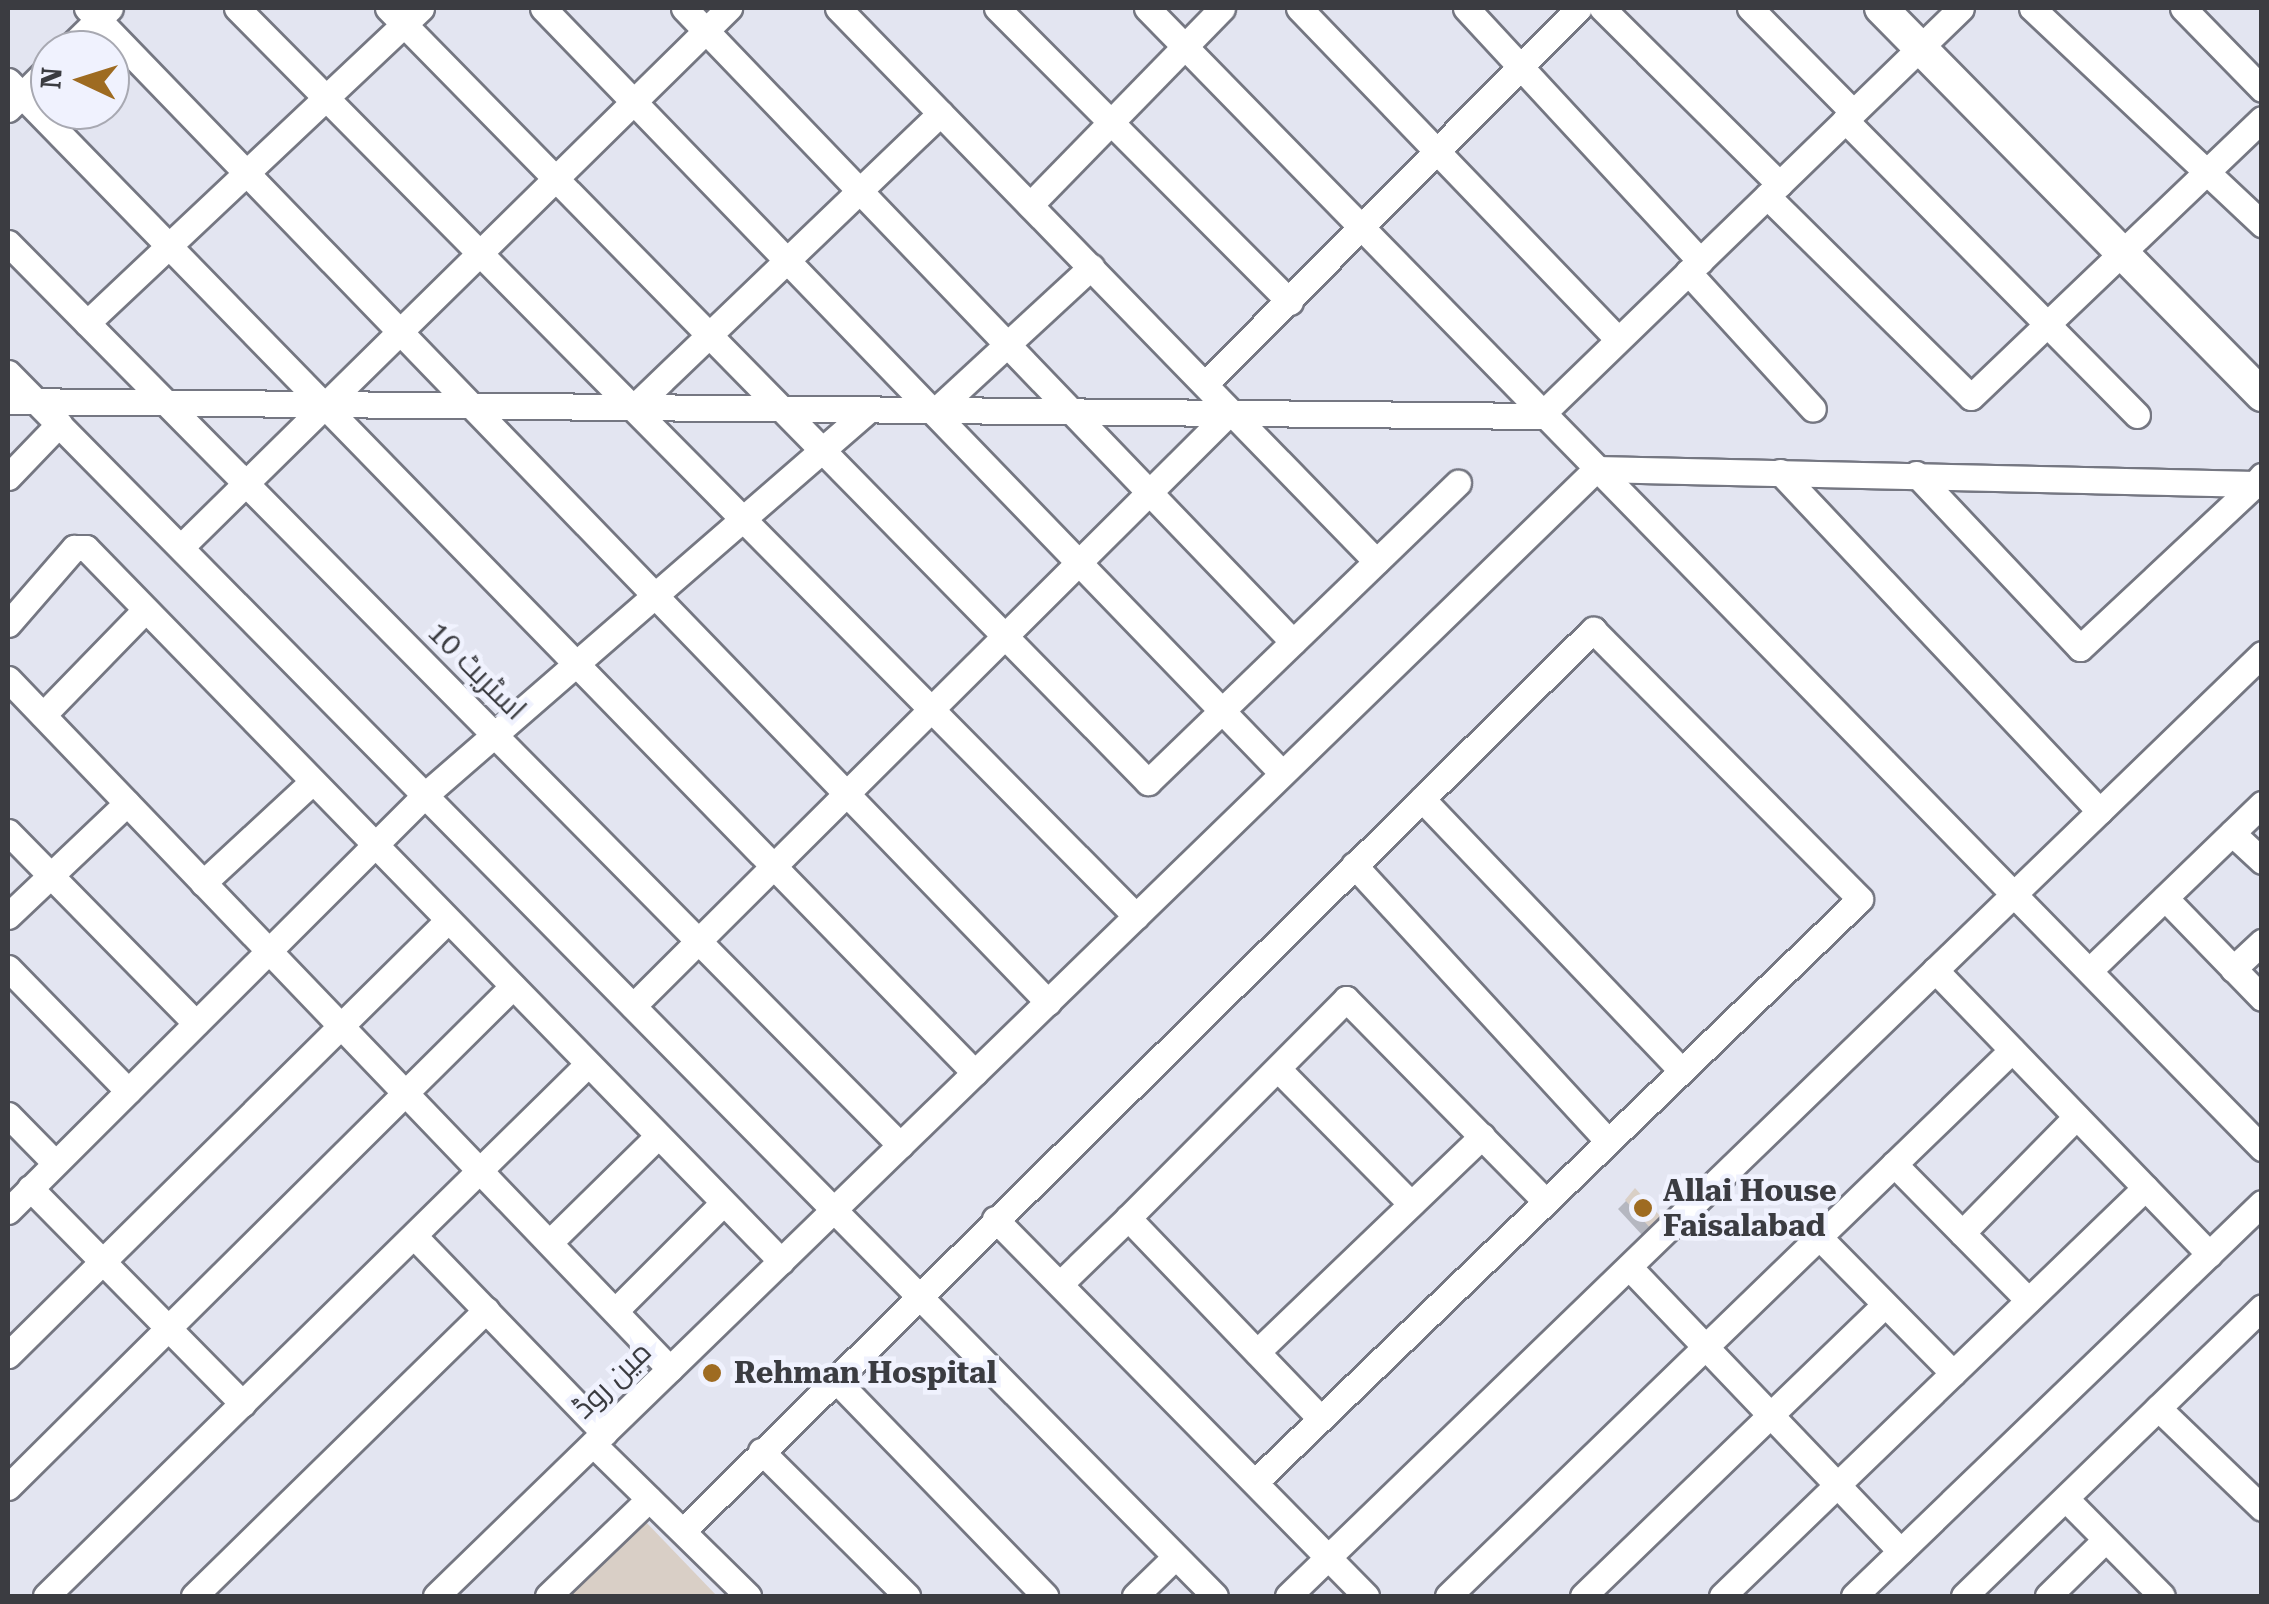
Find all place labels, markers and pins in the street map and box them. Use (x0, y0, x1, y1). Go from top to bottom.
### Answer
place label: Allai House Faisalabad (1663, 1173, 1837, 1244)
marker: Allai House Faisalabad (1632, 1197, 1654, 1219)
place label: Rehman Hospital (734, 1355, 997, 1391)
marker: Rehman Hospital (699, 1360, 725, 1386)

